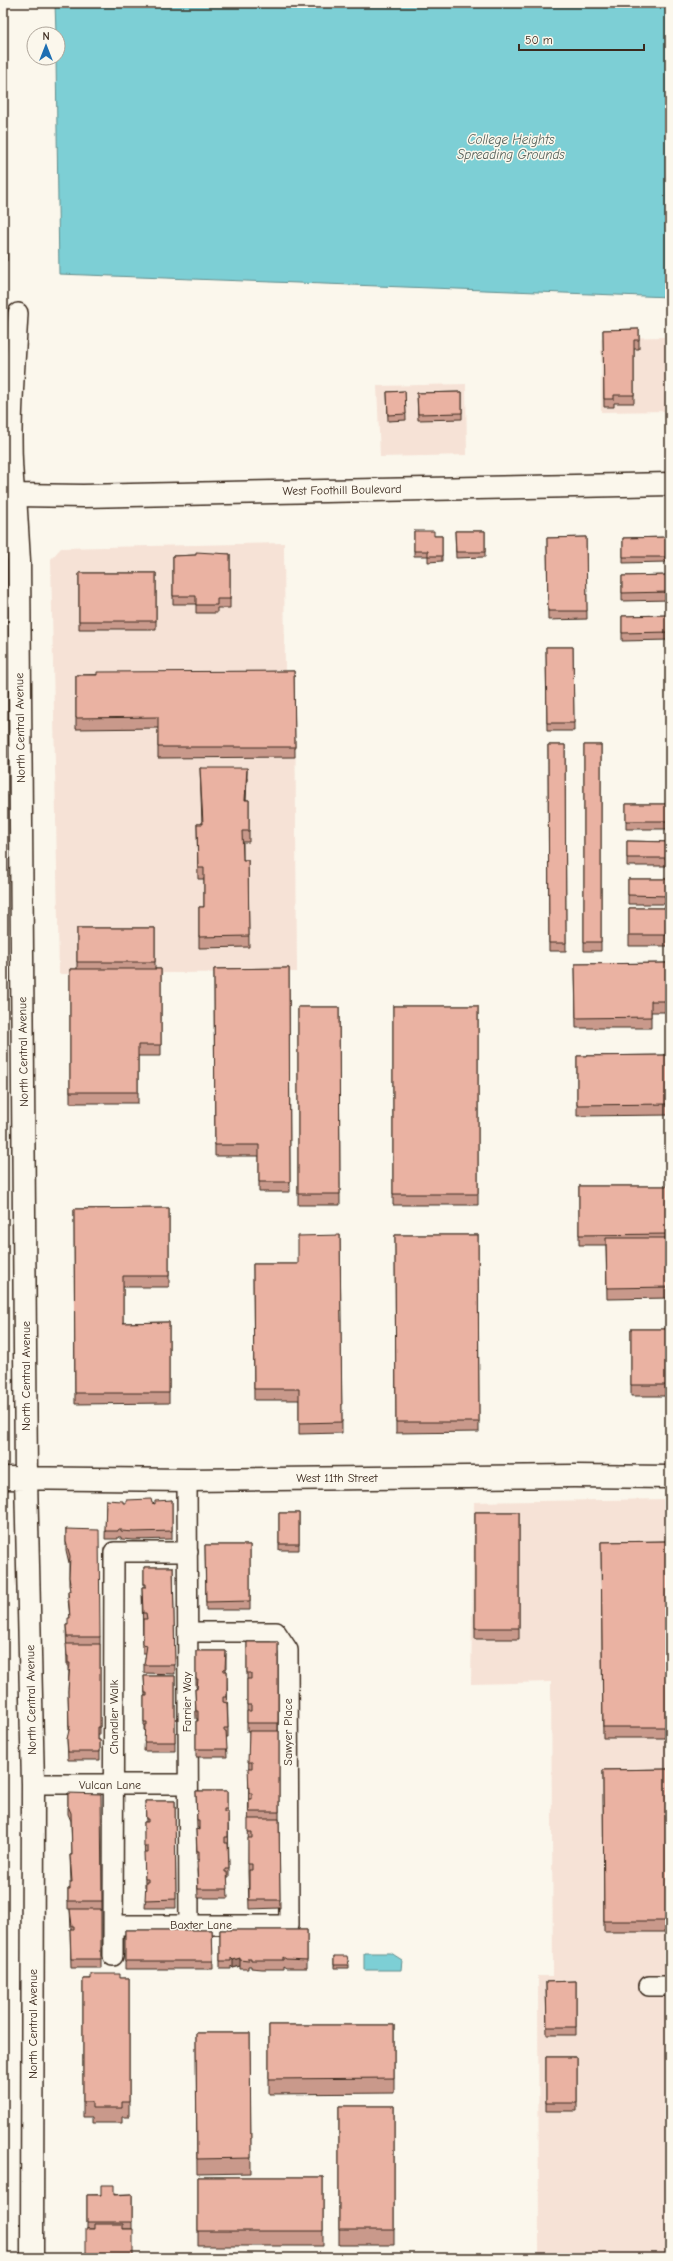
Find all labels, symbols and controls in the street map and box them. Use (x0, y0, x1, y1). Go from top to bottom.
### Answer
north arrow (26, 26, 66, 66)
scale bar (519, 26, 644, 52)
text: N (42, 30, 50, 43)
text: 50 m (525, 33, 553, 47)
water label: College Heights Spreading Grounds (457, 132, 565, 162)
street label: West Foothill Boulevard (282, 482, 402, 498)
street label: North Central Avenue (12, 673, 28, 783)
street label: North Central Avenue (15, 997, 31, 1107)
street label: North Central Avenue (19, 1321, 33, 1431)
street label: West 11th Street (296, 1471, 378, 1485)
street label: North Central Avenue (23, 1645, 39, 1755)
street label: Farrier Way (180, 1671, 194, 1732)
street label: Chandler Walk (107, 1680, 121, 1754)
street label: Sawyer Place (281, 1698, 295, 1766)
street label: Vulcan Lane (79, 1778, 141, 1792)
street label: Baxter Lane (170, 1918, 232, 1932)
street label: North Central Avenue (26, 1969, 40, 2079)

